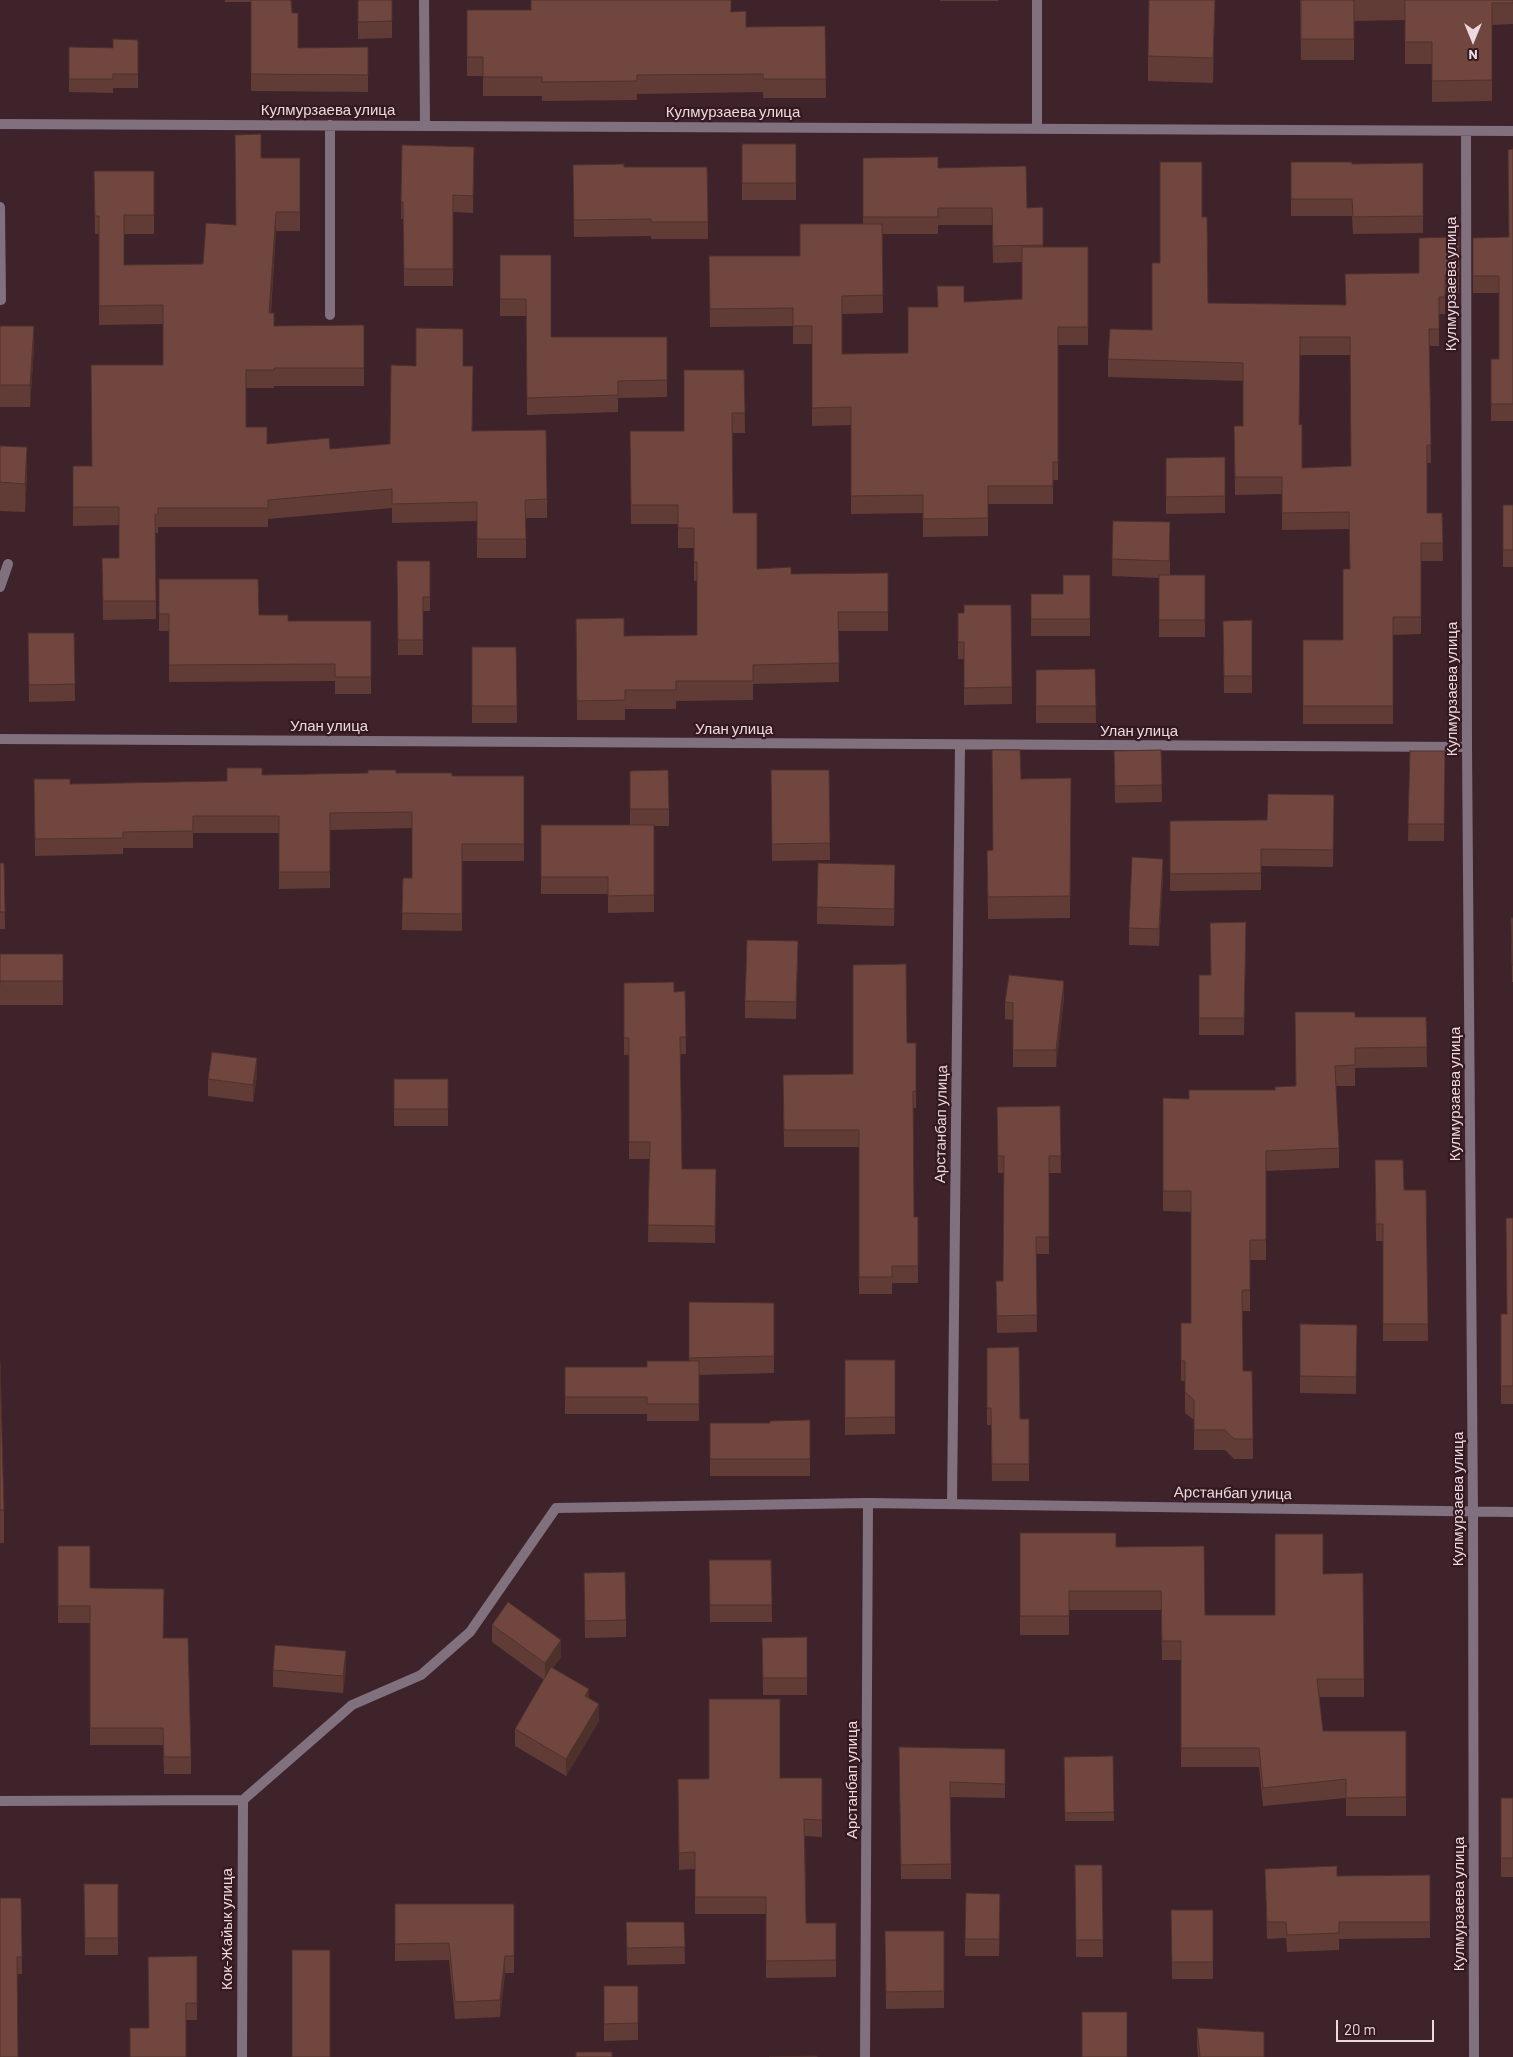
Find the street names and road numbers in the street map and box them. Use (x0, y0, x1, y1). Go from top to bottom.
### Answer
street label: Кулмурзаева улица (261, 101, 395, 119)
street label: Кулмурзаева улица (666, 103, 800, 121)
street label: Кулмурзаева улица (1442, 217, 1460, 351)
street label: Кулмурзаева улица (1443, 622, 1461, 756)
street label: Улан улица (290, 717, 368, 735)
street label: Улан улица (695, 720, 773, 738)
street label: Улан улица (1100, 722, 1178, 740)
street label: Кулмурзаева улица (1446, 1027, 1464, 1161)
street label: Арстанбап улица (931, 1065, 951, 1183)
street label: Кулмурзаева улица (1449, 1432, 1467, 1566)
street label: Арстанбап улица (1174, 1483, 1292, 1503)
street label: Арстанбап улица (843, 1721, 861, 1839)
street label: Кулмурзаева улица (1450, 1837, 1468, 1971)
street label: Кок-Жайык улица (218, 1868, 236, 1990)

